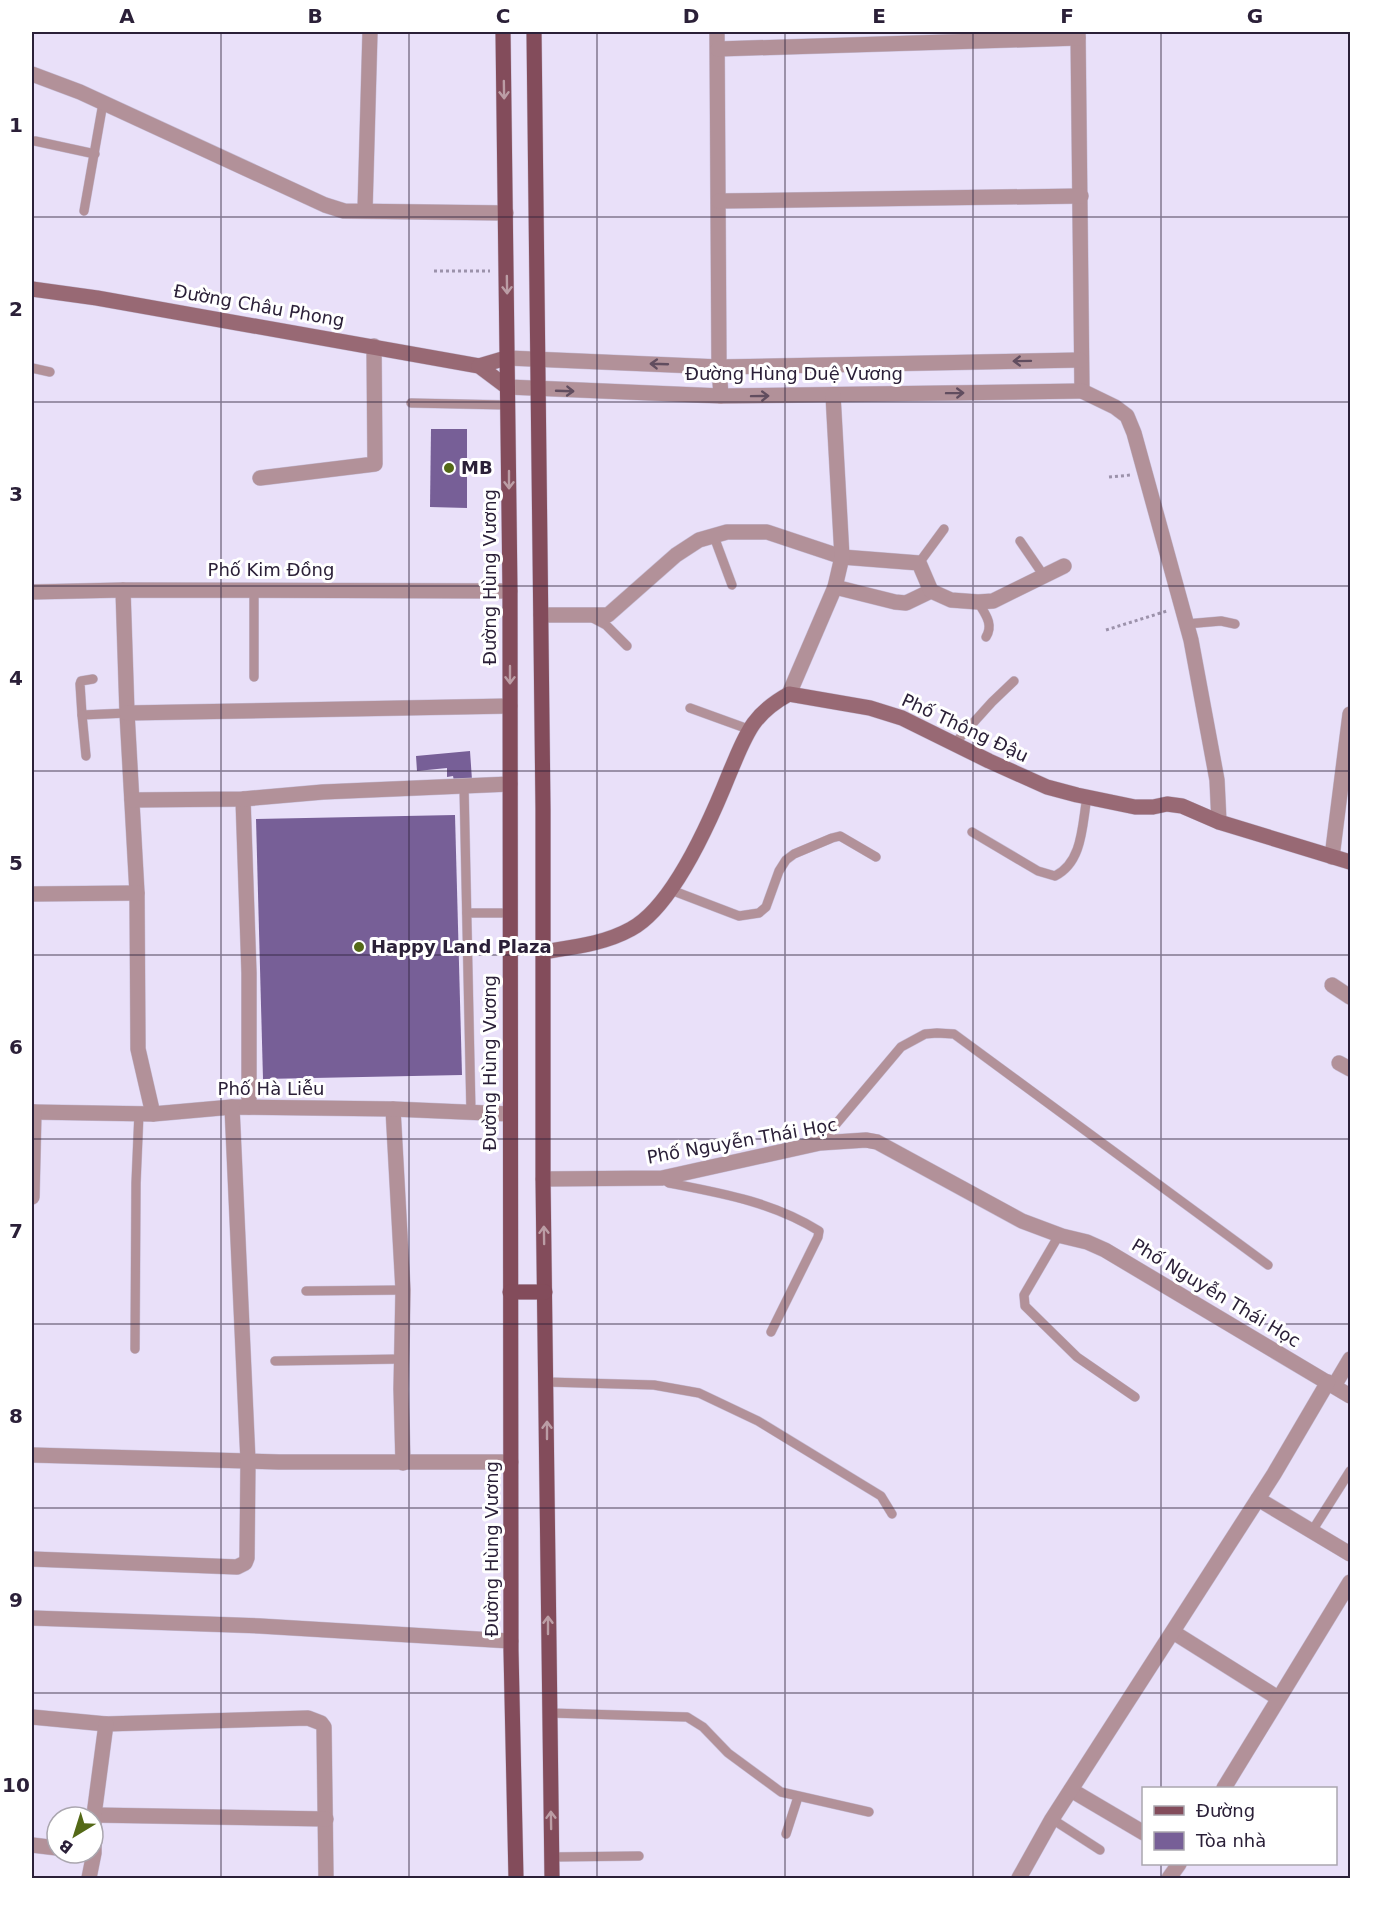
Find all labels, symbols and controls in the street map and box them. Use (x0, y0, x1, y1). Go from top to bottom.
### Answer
text: A (119, 4, 135, 28)
text: B (307, 4, 323, 28)
text: C (496, 4, 510, 28)
text: D (683, 4, 699, 28)
text: E (872, 4, 886, 28)
text: F (1060, 4, 1074, 28)
text: G (1247, 4, 1263, 28)
one-way arrow (498, 79, 510, 99)
text: 1 (9, 113, 23, 137)
one-way arrow (501, 274, 512, 294)
street label: Đường Châu Phong (172, 280, 346, 331)
text: 2 (9, 297, 23, 321)
one-way arrow (1012, 355, 1032, 367)
one-way arrow (649, 359, 669, 370)
street label: Đường Hùng Duệ Vương (685, 363, 903, 384)
one-way arrow (554, 385, 574, 396)
one-way arrow (944, 387, 964, 399)
one-way arrow (749, 390, 769, 402)
place label: MB (461, 457, 493, 478)
marker: MB (442, 461, 456, 475)
one-way arrow (503, 469, 515, 489)
text: 3 (9, 482, 23, 506)
street label: Đường Hùng Vương (479, 489, 500, 665)
street label: Phố Kim Đồng (208, 559, 334, 580)
one-way arrow (504, 664, 516, 684)
text: 4 (9, 666, 23, 690)
street label: Phố Thông Đậu (899, 689, 1032, 766)
text: 5 (9, 851, 23, 875)
place label: Happy Land Plaza (371, 936, 552, 957)
marker: Happy Land Plaza (352, 940, 366, 954)
street label: Đường Hùng Vương (479, 975, 500, 1151)
text: 6 (9, 1035, 23, 1059)
street label: Phố Hà Liễu (218, 1078, 324, 1099)
street label: Phố Nguyễn Thái Học (645, 1113, 839, 1168)
text: 7 (9, 1219, 23, 1243)
one-way arrow (538, 1226, 550, 1246)
street label: Phố Nguyễn Thái Học (1128, 1234, 1304, 1351)
text: 8 (9, 1404, 23, 1428)
one-way arrow (541, 1421, 553, 1441)
street label: Đường Hùng Vương (481, 1461, 502, 1637)
text: 9 (9, 1588, 23, 1612)
one-way arrow (542, 1616, 554, 1636)
text: 10 (2, 1773, 30, 1797)
legend (1142, 1787, 1337, 1865)
text: Đường (1196, 1800, 1255, 1821)
north arrow (45, 1805, 105, 1865)
one-way arrow (545, 1811, 557, 1831)
text: Tòa nhà (1195, 1830, 1266, 1851)
text: B (55, 1835, 77, 1858)

